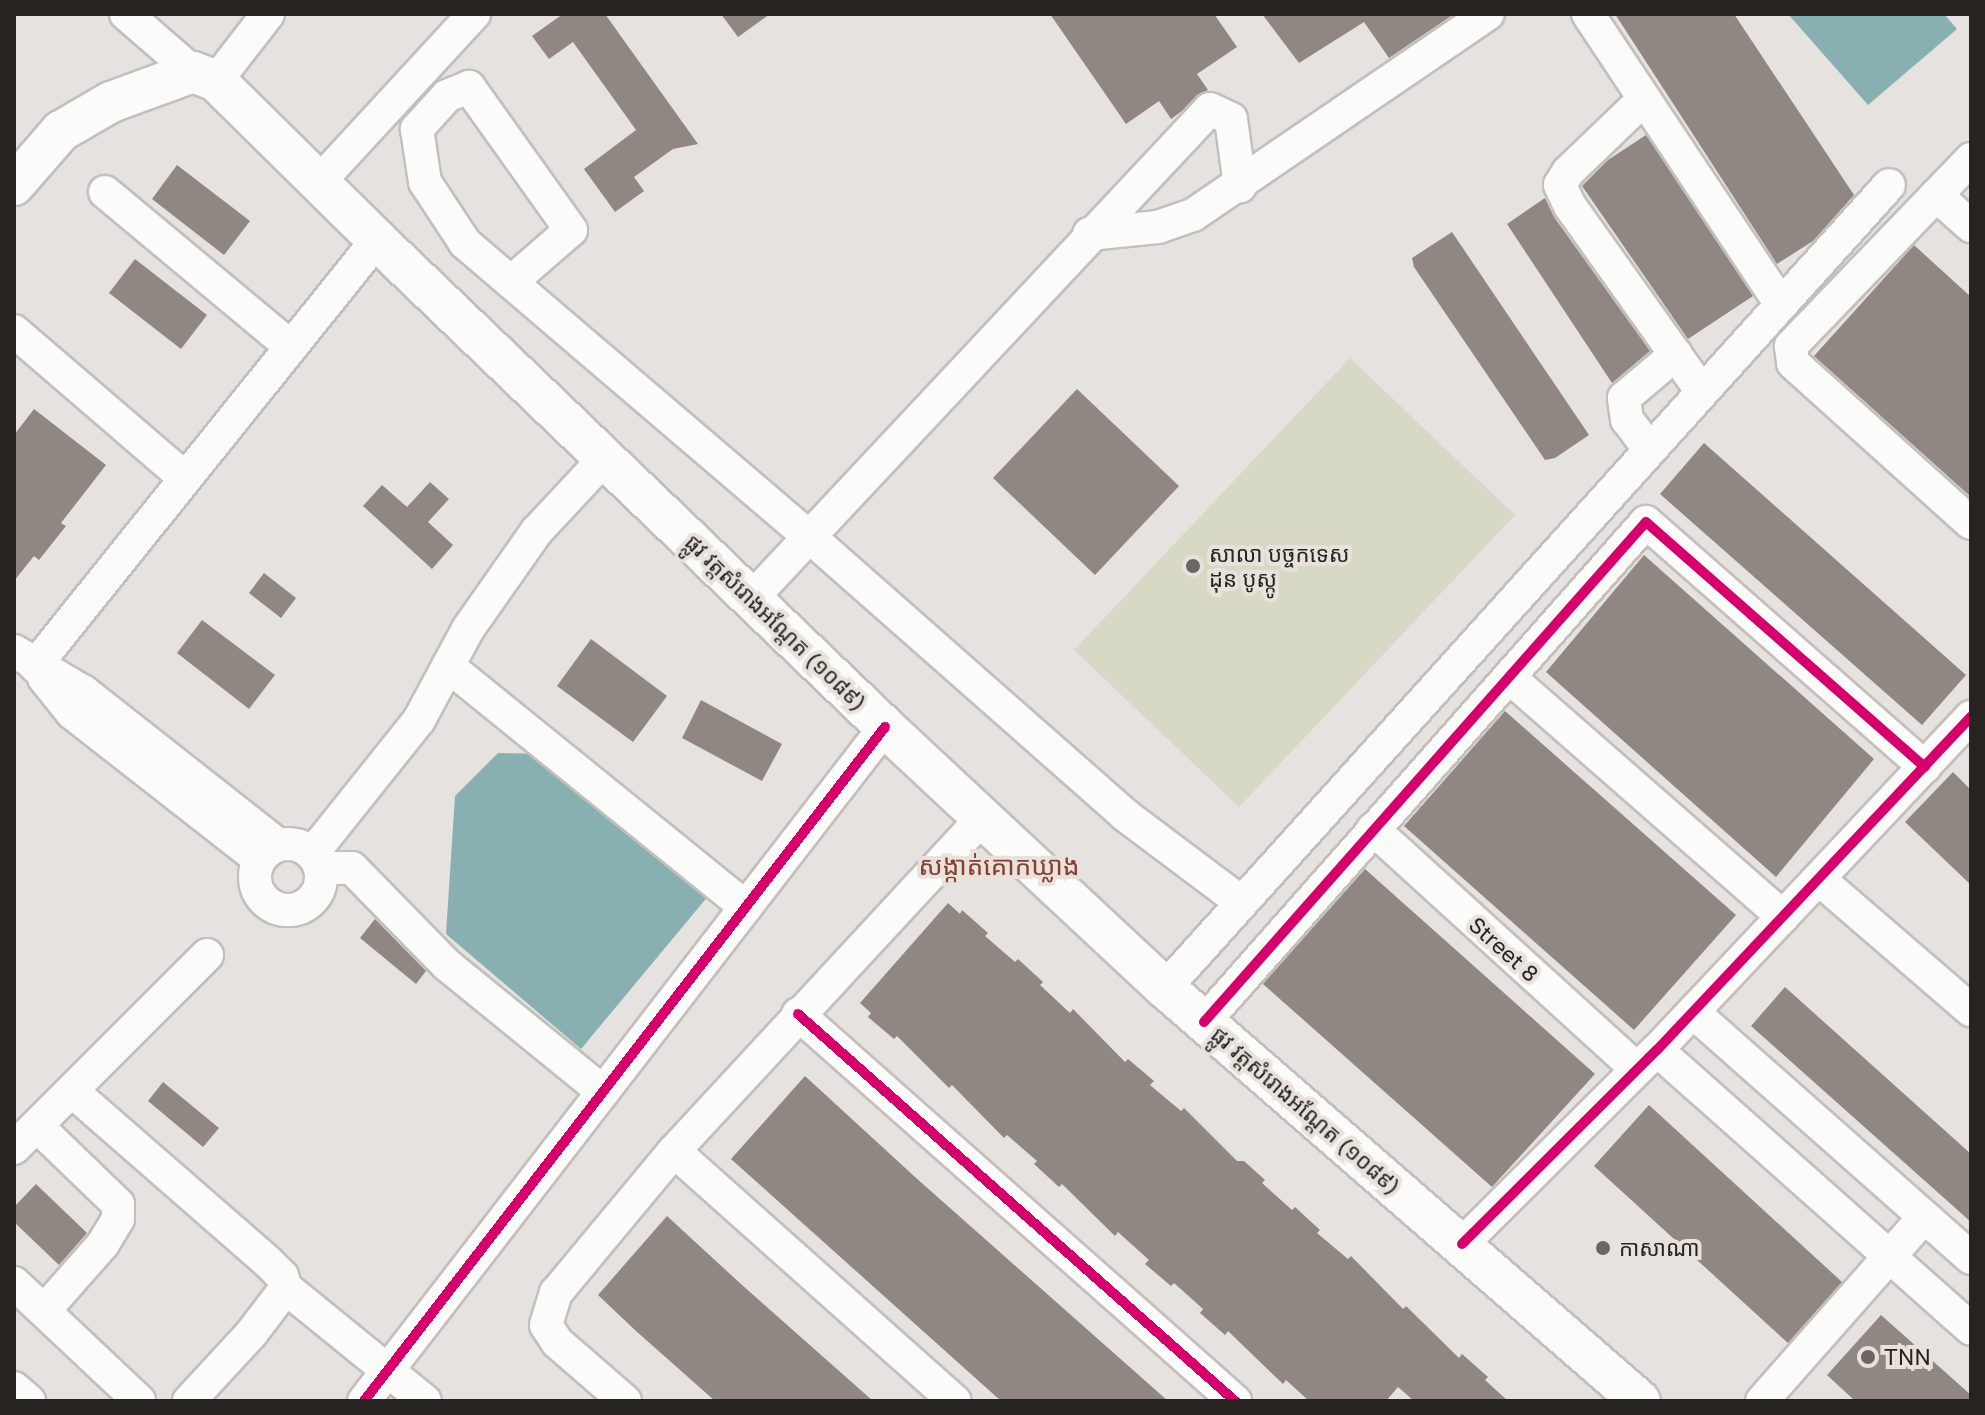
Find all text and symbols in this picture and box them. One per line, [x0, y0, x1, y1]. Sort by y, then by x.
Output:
street label: ផ្លូវ វត្តសំរោងអណ្ដែត (១០៨៩) [680, 529, 872, 715]
place label: សាលា បច្ចកទេស ដុន បូស្កូ [1209, 540, 1349, 592]
marker: សាលា បច្ចកទេស ដុន បូស្កូ [1184, 557, 1202, 575]
district label: សង្កាត់គោកឃ្លាង [919, 850, 1079, 882]
street label: Street 8 [1464, 911, 1544, 987]
street label: ផ្លូវ វត្តសំរោងអណ្ដែត (១០៨៩) [1206, 1021, 1406, 1199]
place label: កាសាណា [1619, 1235, 1700, 1261]
marker: កាសាណា [1594, 1239, 1612, 1257]
place label: TNN [1884, 1344, 1931, 1370]
marker: TNN [1859, 1348, 1877, 1366]

